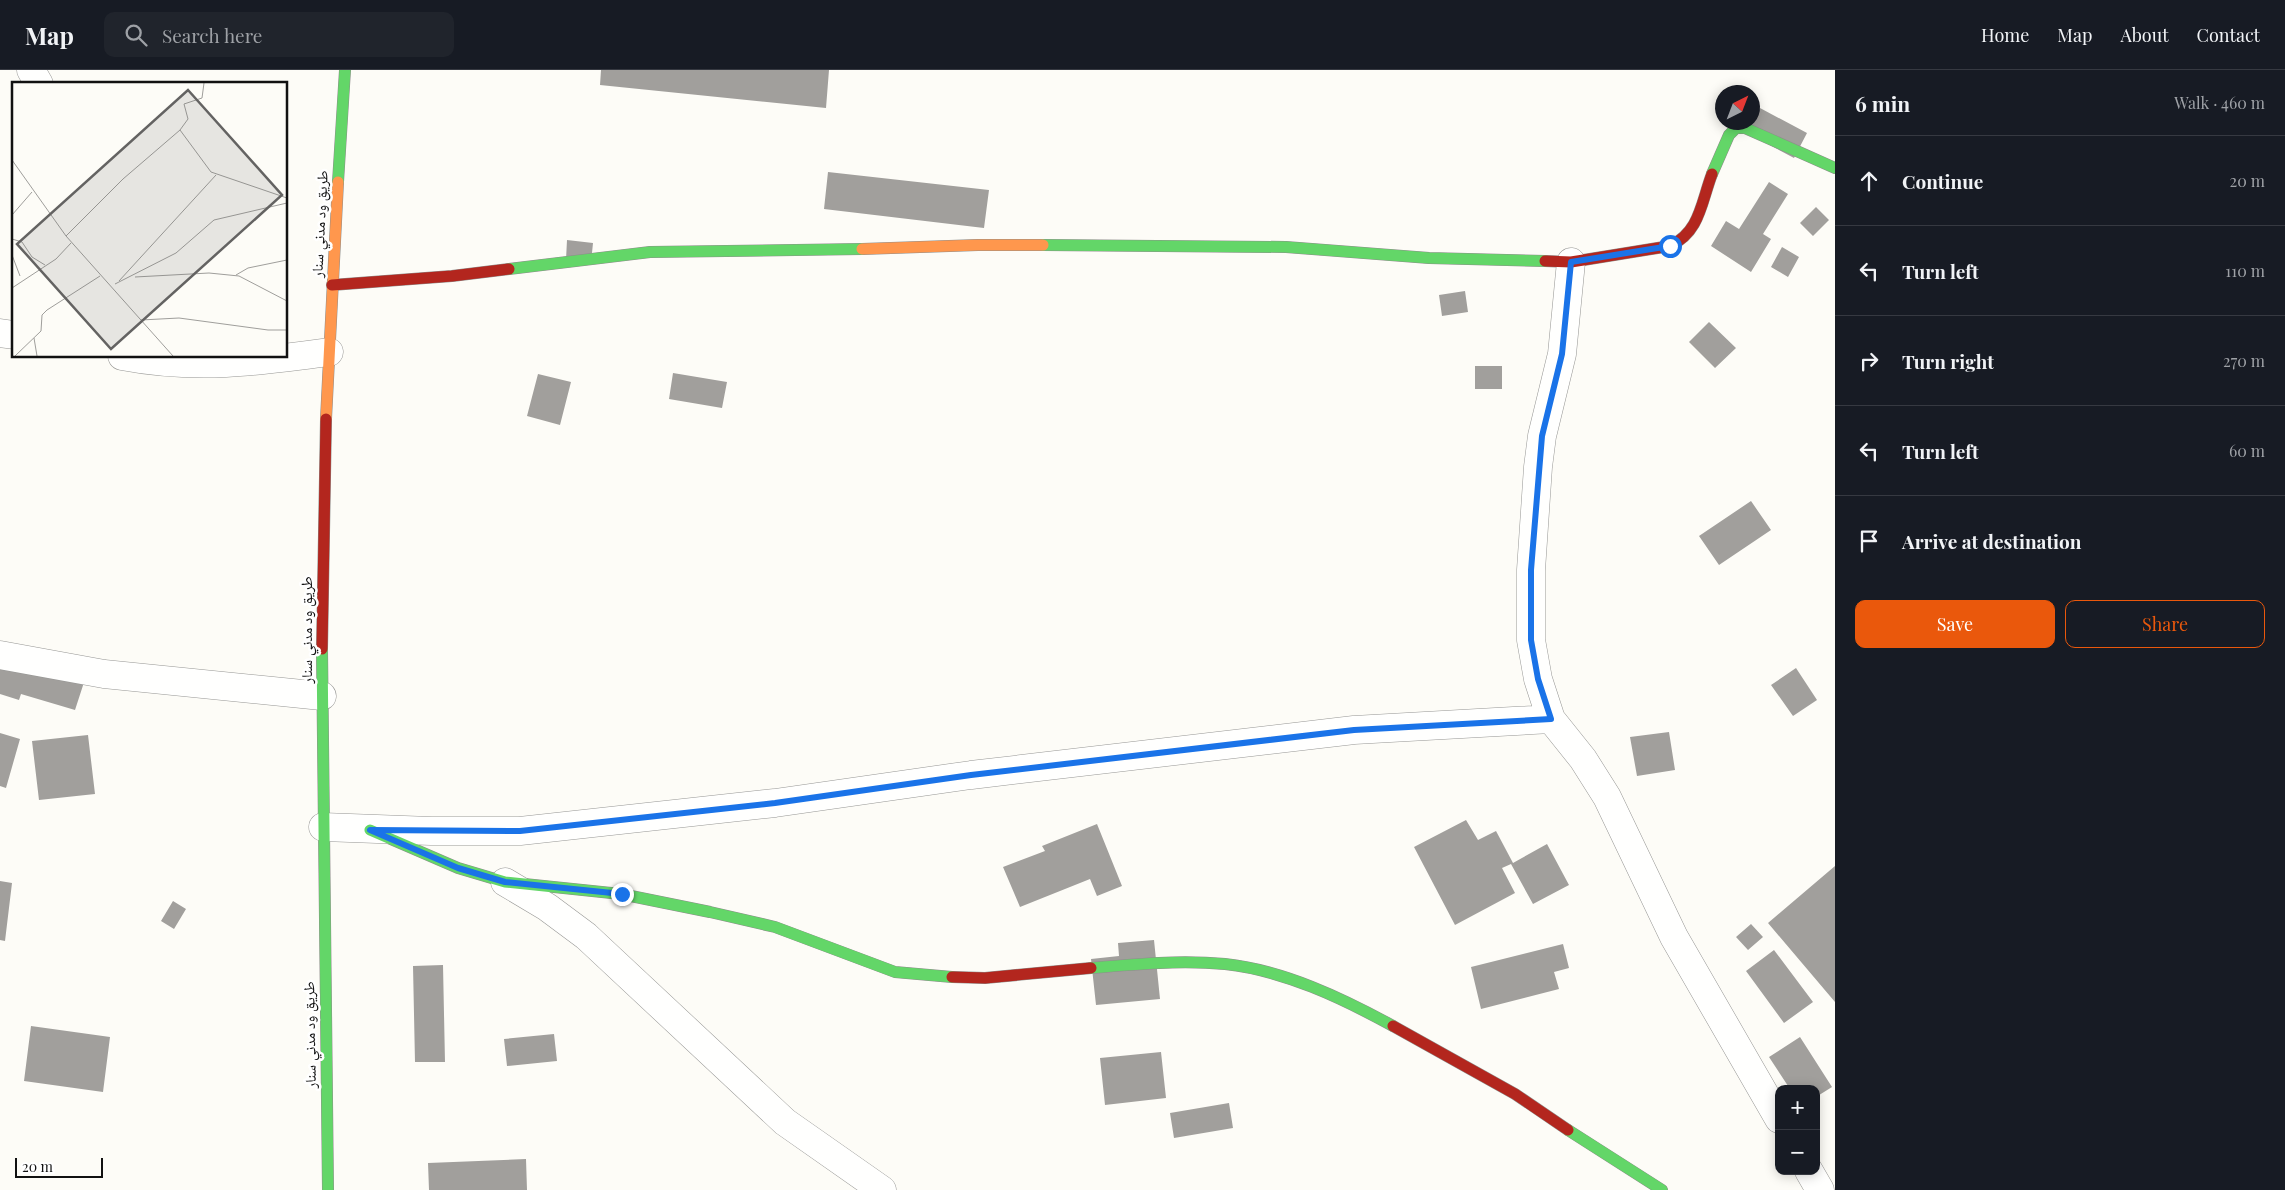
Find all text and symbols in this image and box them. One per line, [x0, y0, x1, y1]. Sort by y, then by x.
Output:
search box [104, 12, 454, 57]
text: Map [25, 19, 74, 51]
icon: search [122, 21, 150, 49]
text: Search here [162, 22, 262, 48]
text: Home [1981, 23, 2029, 47]
text: Map [2057, 23, 2092, 47]
text: About [2120, 23, 2169, 47]
text: Contact [2197, 23, 2260, 47]
inset map [12, 82, 288, 358]
north arrow [1715, 85, 1760, 130]
text: 6 min [1855, 89, 1910, 117]
text: Walk · 460 m [2174, 92, 2265, 113]
icon: ahead [1855, 167, 1883, 195]
text: Continue [1902, 168, 1983, 194]
street label: طريق ود مدني سنار [306, 170, 335, 279]
text: 20 m [2230, 170, 2265, 191]
route start [1659, 235, 1682, 258]
icon: left [1855, 257, 1883, 285]
text: Turn left [1902, 258, 1979, 284]
text: 110 m [2225, 260, 2265, 281]
icon: right [1855, 347, 1883, 375]
text: Turn right [1902, 348, 1994, 374]
text: 270 m [2223, 350, 2265, 371]
icon: left [1855, 437, 1883, 465]
text: Turn left [1902, 438, 1979, 464]
text: 60 m [2229, 440, 2265, 461]
icon: arrive [1855, 527, 1883, 555]
text: Arrive at destination [1902, 528, 2082, 554]
street label: طريق ود مدني سنار [296, 576, 319, 685]
button: Save [1855, 600, 2055, 648]
button: Share [2065, 600, 2265, 648]
route end [611, 883, 634, 906]
street label: طريق ود مدني سنار [298, 981, 323, 1090]
map controls [1775, 1085, 1820, 1175]
button: + [1775, 1085, 1820, 1130]
button: − [1775, 1130, 1820, 1175]
scale bar [15, 1155, 102, 1178]
text: 20 m [22, 1157, 53, 1176]

